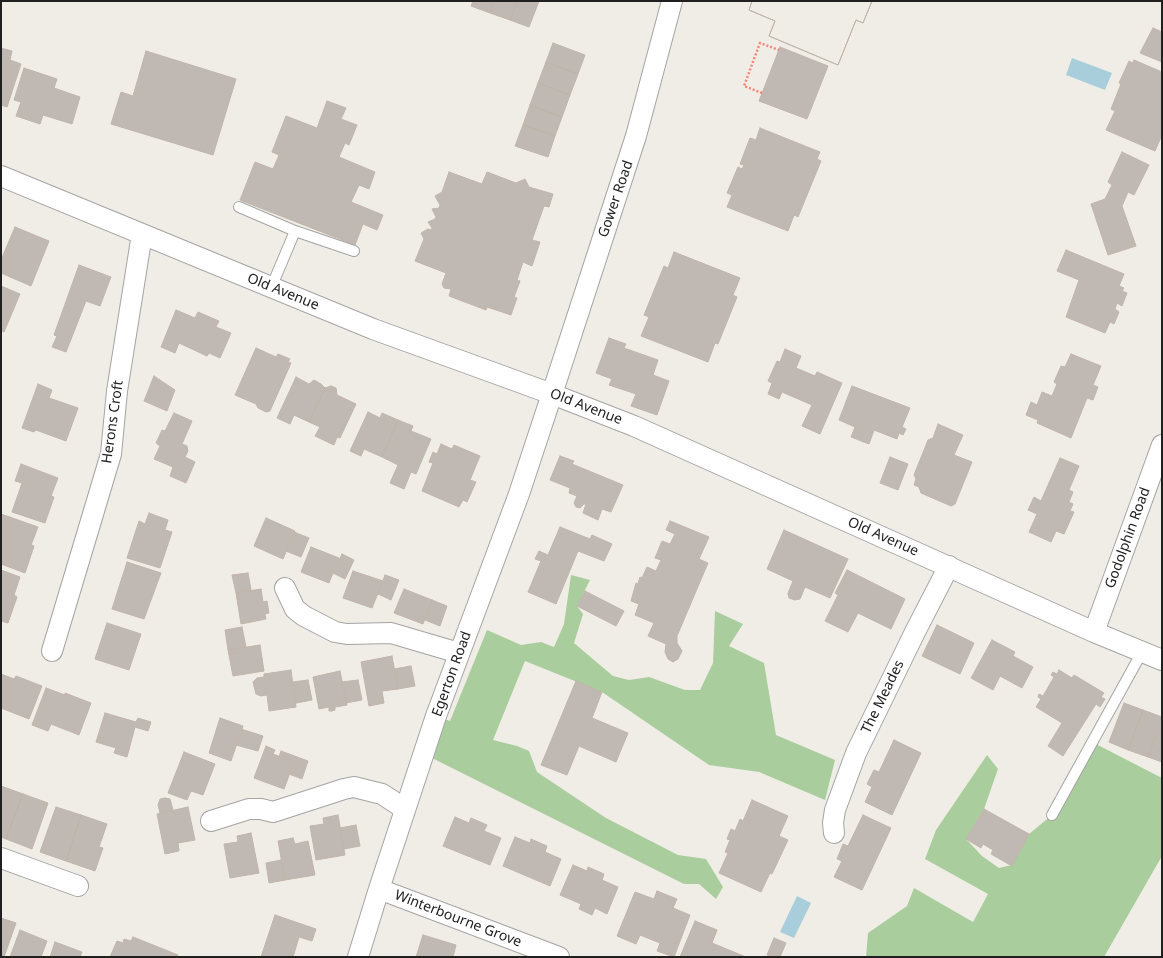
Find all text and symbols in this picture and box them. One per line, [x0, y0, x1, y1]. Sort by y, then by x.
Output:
street label: Gower Road [595, 158, 637, 240]
street label: Old Avenue [245, 270, 321, 314]
street label: Herons Croft [99, 379, 127, 465]
street label: Old Avenue [548, 386, 624, 428]
street label: Godolphin Road [1102, 485, 1154, 591]
street label: Old Avenue [845, 514, 921, 560]
street label: Egerton Road [429, 629, 475, 719]
street label: The Meades [858, 658, 908, 736]
street label: Winterbourne Grove [392, 887, 524, 951]

